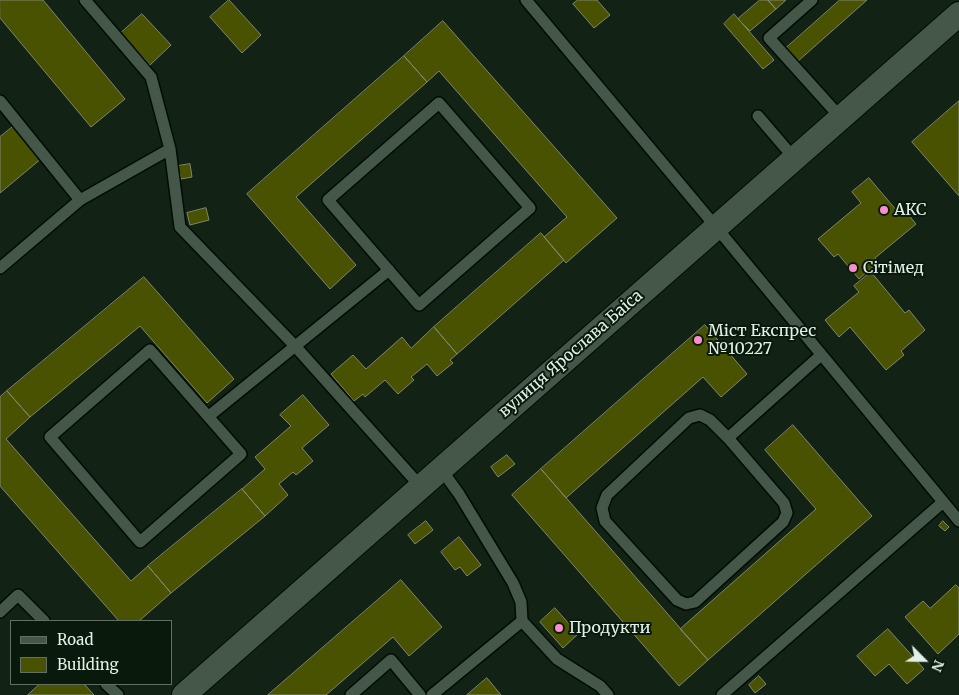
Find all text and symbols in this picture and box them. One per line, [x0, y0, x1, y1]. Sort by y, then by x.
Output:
place label: АКС [894, 200, 927, 220]
marker: АКС [878, 204, 890, 216]
place label: Сітімед [863, 258, 924, 278]
marker: Сітімед [847, 262, 859, 274]
street label: вулиця Ярослава Баіса [495, 286, 647, 422]
place label: Міст Експрес №10227 [708, 321, 816, 359]
marker: Міст Експрес №10227 [692, 334, 704, 346]
place label: Продукти [569, 618, 650, 638]
legend [10, 620, 172, 685]
marker: Продукти [553, 622, 565, 634]
text: Road [57, 630, 93, 649]
north arrow [899, 635, 949, 685]
text: Building [57, 655, 119, 674]
text: N [927, 657, 948, 674]

